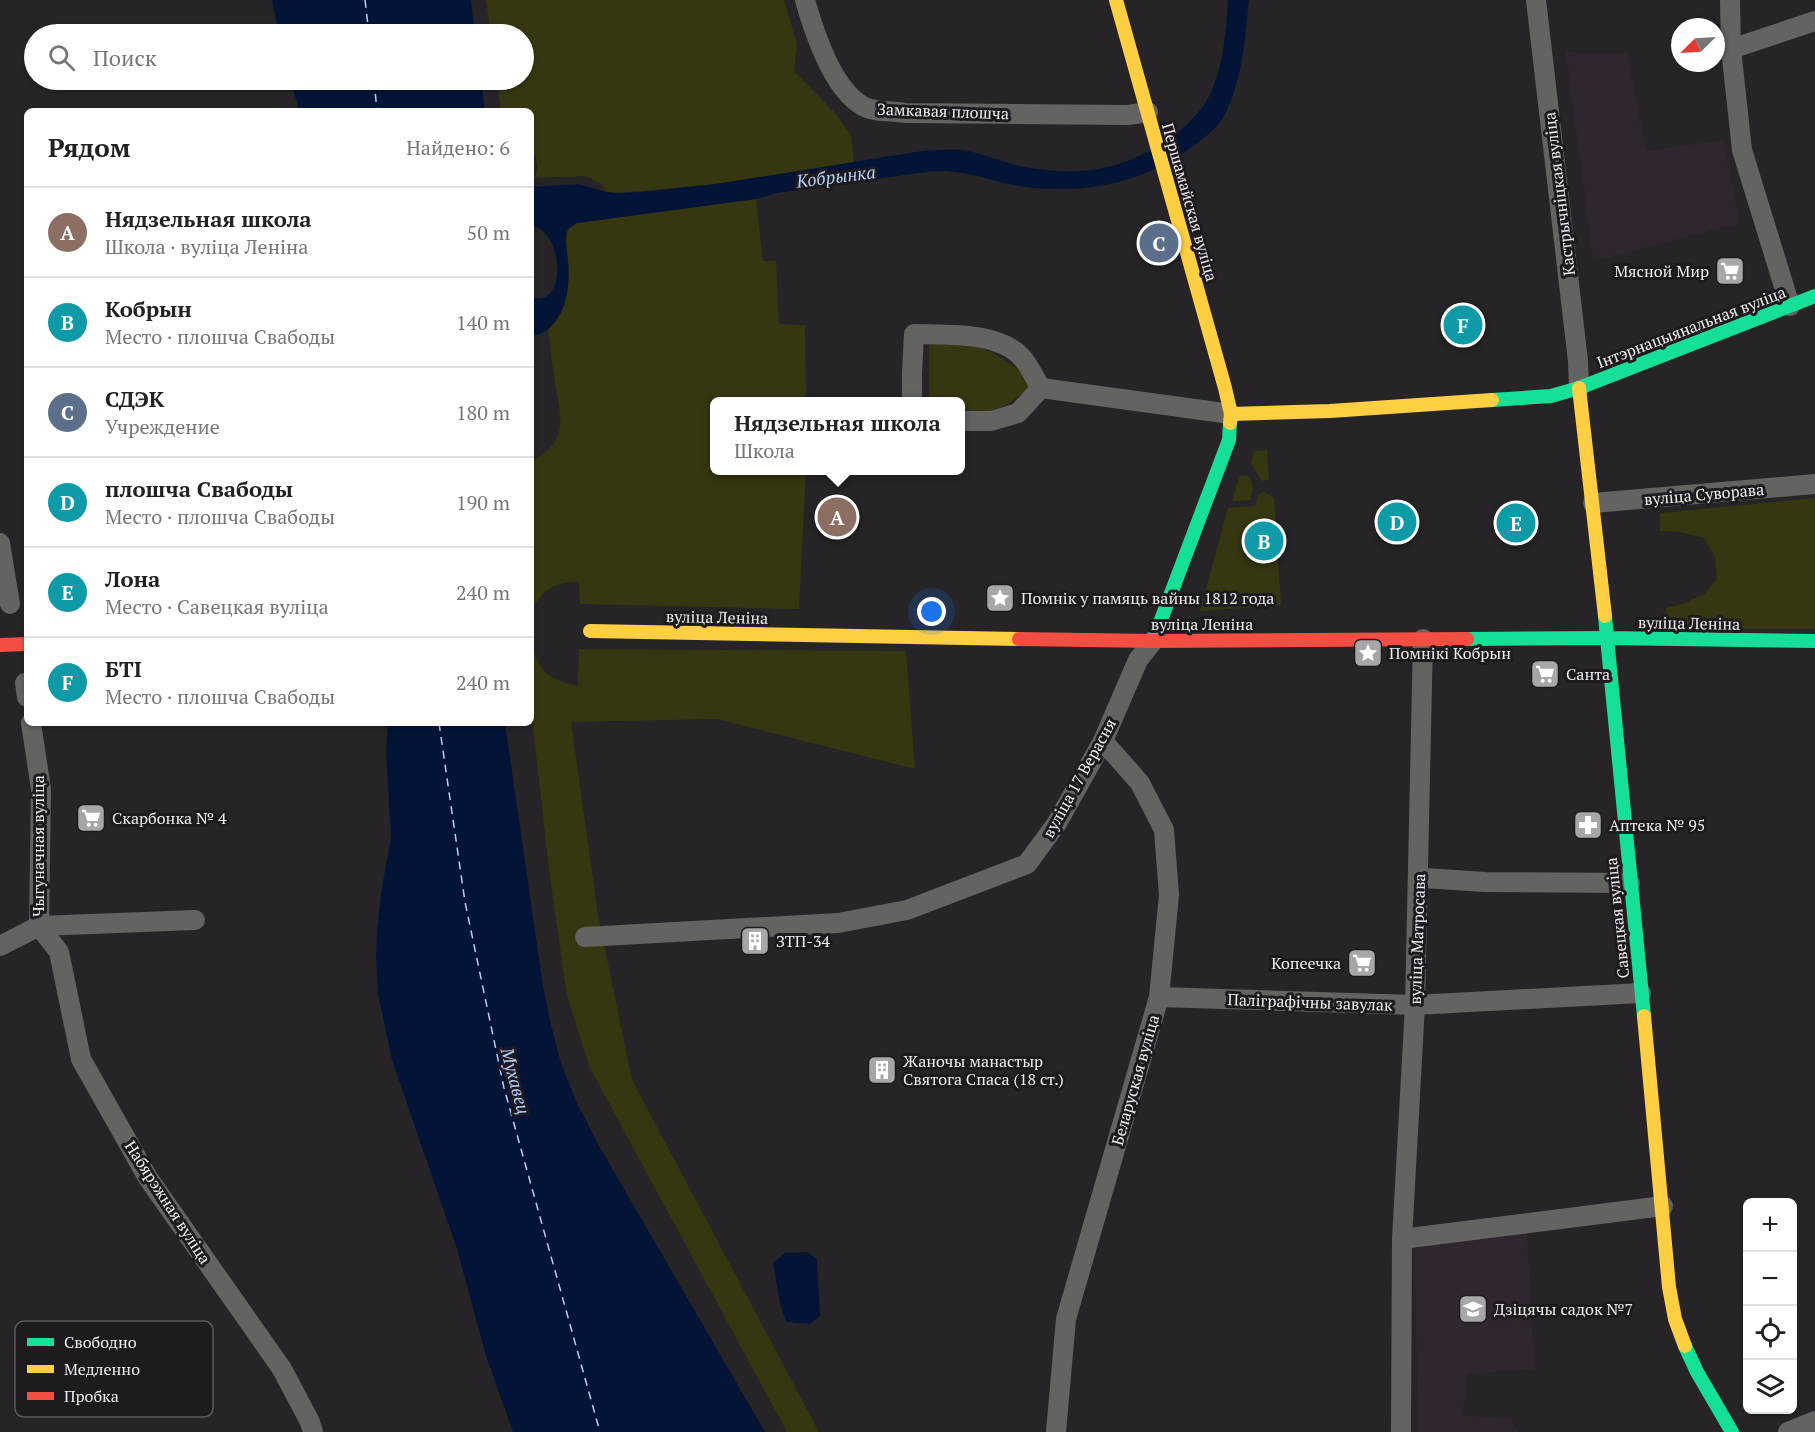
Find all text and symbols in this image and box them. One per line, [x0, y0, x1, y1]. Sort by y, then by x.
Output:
north arrow [1671, 18, 1725, 72]
search box [24, 24, 534, 90]
icon: search [45, 41, 78, 74]
text: Поиск [93, 43, 157, 72]
street label: Замкавая плошча [877, 98, 1009, 124]
street label: Кастрычніцкая вуліца [1538, 111, 1580, 277]
street label: Першамайская вуліца [1157, 120, 1223, 284]
text: Рядом [48, 130, 131, 164]
text: Найдено: 6 [406, 134, 510, 161]
water label: Кобрынка [794, 159, 877, 193]
text: Нядзельная школа [105, 204, 312, 233]
text: A [60, 219, 75, 246]
text: 50 m [467, 219, 510, 246]
pin: C [1140, 220, 1178, 266]
text: Школа · вуліца Леніна [105, 233, 308, 260]
supermarket icon: Мясной Мир [1714, 255, 1746, 287]
place label: Мясной Мир [1614, 260, 1709, 282]
street label: Інтэрнацыянальная вуліца [1593, 281, 1789, 373]
text: Кобрын [105, 294, 192, 323]
pin: F [1444, 302, 1482, 348]
text: B [61, 309, 74, 336]
text: 140 m [456, 309, 510, 336]
text: Место · плошча Свабоды [105, 323, 335, 350]
text: СДЭК [105, 384, 165, 413]
popup [710, 397, 965, 475]
text: C [61, 399, 74, 426]
text: 180 m [456, 399, 510, 426]
text: Нядзельная школа [734, 408, 941, 437]
text: Учреждение [105, 413, 220, 440]
text: Школа [734, 437, 795, 464]
text: плошча Свабоды [105, 474, 293, 503]
street label: вуліца Суворава [1643, 478, 1765, 510]
text: D [60, 489, 75, 516]
text: 190 m [456, 489, 510, 516]
pin: A [818, 494, 856, 540]
pin: D [1378, 500, 1416, 544]
pin: E [1496, 500, 1536, 546]
text: Место · плошча Свабоды [105, 503, 335, 530]
pin: B [1244, 518, 1284, 564]
text: Лона [105, 564, 160, 593]
text: E [61, 579, 74, 606]
text: 240 m [456, 579, 510, 606]
place icon: Помнік у памяць вайны 1812 года [984, 582, 1016, 614]
place label: Помнік у памяць вайны 1812 года [1021, 587, 1274, 609]
text: Место · Савецкая вуліца [105, 593, 329, 620]
your location [917, 597, 946, 626]
street label: вуліца Леніна [666, 605, 768, 629]
street label: вуліца Леніна [1638, 611, 1740, 635]
street label: вуліца Леніна [1151, 613, 1253, 635]
place icon: Помнікі Кобрын [1352, 637, 1384, 669]
place label: Помнікі Кобрын [1389, 642, 1511, 664]
text: БТІ [105, 654, 142, 683]
supermarket icon: Санта [1529, 658, 1561, 690]
place label: Санта [1566, 663, 1610, 685]
text: F [62, 669, 73, 696]
text: 240 m [456, 669, 510, 696]
text: Место · плошча Свабоды [105, 683, 335, 710]
street label: вуліца 17 Верасня [1037, 714, 1121, 842]
street label: Чыгуначная вуліца [27, 775, 49, 917]
supermarket icon: Скарбонка № 4 [75, 802, 107, 834]
place label: Скарбонка № 4 [112, 807, 227, 829]
pharmacy icon: Аптека № 95 [1572, 809, 1604, 841]
place label: Аптека № 95 [1609, 814, 1705, 836]
street label: Савецкая вуліца [1600, 856, 1634, 980]
street label: вуліца Матросава [1404, 873, 1430, 1005]
building icon: ЗТП-34 [739, 925, 771, 957]
place label: ЗТП-34 [776, 930, 831, 952]
supermarket icon: Копеечка [1346, 947, 1378, 979]
place label: Копеечка [1271, 952, 1341, 974]
street label: Паліграфічны завулак [1227, 988, 1393, 1016]
street label: Беларуская вуліца [1106, 1012, 1164, 1148]
water label: Мухавец [495, 1044, 536, 1117]
place label: Жаночы манастыр Святога Спаса (18 ст.) [903, 1050, 1064, 1090]
building icon: Жаночы манастыр Святога Спаса (18 ст.) [866, 1054, 898, 1086]
street label: Набярэжная вуліца [120, 1136, 216, 1268]
map controls [1743, 1198, 1797, 1414]
button: + [1743, 1198, 1797, 1252]
button: − [1743, 1252, 1797, 1306]
school or university icon: Дзіцячы садок №7 [1457, 1293, 1489, 1325]
place label: Дзіцячы садок №7 [1494, 1298, 1633, 1320]
button: locate [1743, 1306, 1797, 1360]
legend [15, 1321, 213, 1417]
text: Свободно [64, 1331, 137, 1353]
text: Медленно [64, 1358, 140, 1380]
button: layers [1743, 1360, 1797, 1414]
text: Пробка [64, 1385, 119, 1407]

